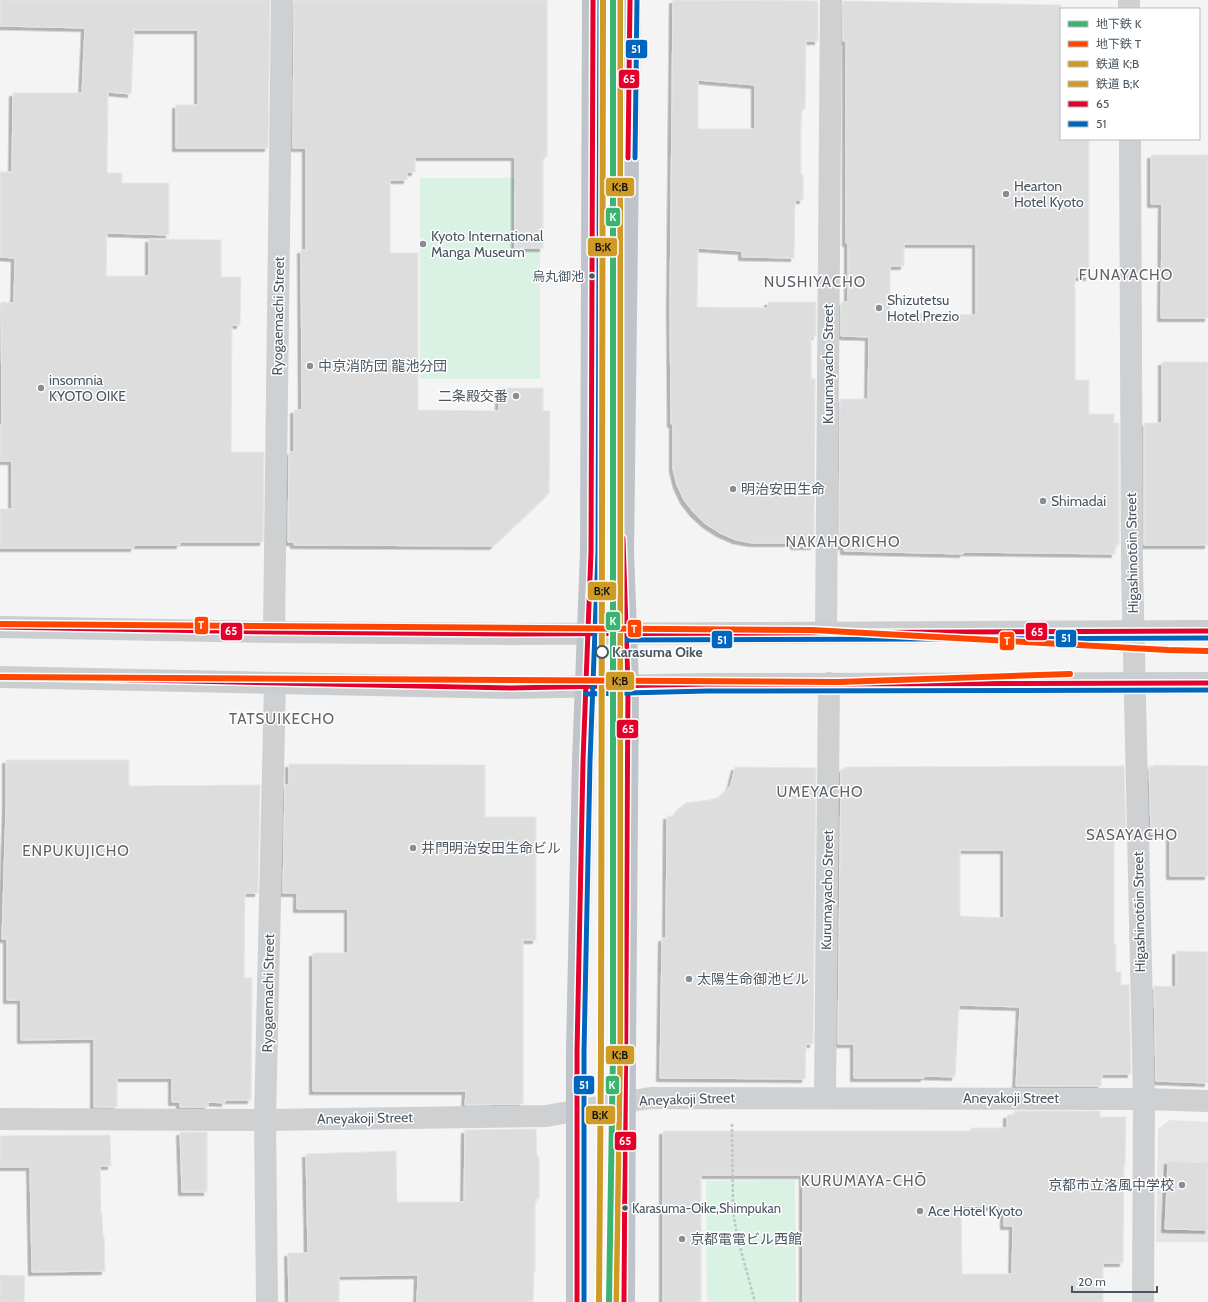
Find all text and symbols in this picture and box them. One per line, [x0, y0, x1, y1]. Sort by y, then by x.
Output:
legend [1060, 8, 1200, 140]
text: 地下鉄 K [1096, 16, 1142, 31]
text: 地下鉄 T [1096, 36, 1142, 51]
line badge: 51 [625, 39, 648, 59]
text: 51 [631, 42, 641, 56]
text: 鉄道 K;B [1096, 56, 1139, 71]
line badge: 65 [618, 69, 640, 89]
text: 65 [623, 72, 635, 86]
text: 鉄道 B;K [1096, 76, 1139, 91]
text: 65 [1096, 96, 1109, 111]
text: 51 [1096, 116, 1106, 131]
line badge: K;B [605, 177, 635, 197]
place label: Hearton Hotel Kyoto [1014, 177, 1084, 211]
text: K;B [612, 180, 628, 194]
marker: Hearton Hotel Kyoto [1001, 189, 1011, 199]
line badge: K [605, 207, 621, 227]
text: K [610, 210, 617, 224]
place label: Kyoto International Manga Museum [431, 227, 544, 261]
line badge: B;K [587, 237, 618, 257]
marker: Kyoto International Manga Museum [418, 239, 428, 249]
text: B;K [595, 240, 611, 254]
street label: Ryogaemachi Street [268, 256, 288, 376]
district label: FUNAYACHO [1079, 266, 1173, 284]
place label: 烏丸御池 [532, 268, 584, 284]
marker: 烏丸御池 [587, 271, 597, 281]
district label: NUSHIYACHO [764, 273, 866, 291]
place label: Shizutetsu Hotel Prezio [887, 291, 959, 325]
marker: Shizutetsu Hotel Prezio [874, 303, 884, 313]
street label: Kurumayacho Street [819, 304, 837, 424]
place label: 中京消防団 龍池分団 [318, 357, 447, 375]
marker: 中京消防団 龍池分団 [305, 361, 315, 371]
place label: insomnia KYOTO OIKE [49, 371, 126, 405]
marker: insomnia KYOTO OIKE [36, 383, 46, 393]
place label: 二条殿交番 [438, 387, 508, 405]
marker: 二条殿交番 [511, 391, 521, 401]
place label: 明治安田生命 [741, 480, 825, 498]
marker: 明治安田生命 [728, 484, 738, 494]
place label: Shimadai [1051, 492, 1106, 510]
street label: Higashinotōin Street [1122, 492, 1142, 613]
marker: Shimadai [1038, 496, 1048, 506]
district label: NAKAHORICHO [786, 533, 900, 551]
line badge: B;K [587, 581, 617, 601]
text: B;K [594, 584, 610, 598]
line badge: K [605, 611, 621, 631]
text: K [610, 614, 617, 628]
line badge: T [194, 616, 209, 635]
text: T [198, 618, 204, 632]
line badge: T [627, 619, 642, 638]
line badge: 65 [220, 622, 243, 641]
text: T [631, 622, 637, 636]
line badge: 65 [1025, 622, 1048, 641]
text: 65 [225, 624, 237, 638]
text: 65 [1031, 625, 1043, 639]
line badge: 51 [1055, 629, 1077, 648]
line badge: 51 [711, 630, 733, 649]
line badge: T [999, 631, 1015, 651]
text: 51 [1061, 631, 1071, 645]
text: 51 [717, 633, 727, 647]
text: T [1004, 634, 1010, 648]
place label: Karasuma Oike [612, 643, 703, 661]
marker: Karasuma Oike [595, 645, 609, 659]
line badge: K;B [605, 671, 635, 691]
text: K;B [612, 674, 628, 688]
district label: TATSUIKECHO [229, 710, 335, 728]
line badge: 65 [616, 719, 639, 739]
text: 65 [622, 722, 634, 736]
district label: UMEYACHO [776, 783, 864, 801]
district label: SASAYACHO [1086, 826, 1178, 844]
street label: Kurumayacho Street [817, 830, 837, 950]
place label: 井門明治安田生命ビル [421, 839, 561, 857]
district label: ENPUKUJICHO [22, 842, 130, 860]
marker: 井門明治安田生命ビル [408, 843, 418, 853]
street label: Higashinotōin Street [1129, 851, 1149, 972]
street label: Ryogaemachi Street [258, 933, 278, 1053]
place label: 太陽生命御池ビル [697, 970, 809, 988]
marker: 太陽生命御池ビル [684, 974, 694, 984]
line badge: K;B [605, 1045, 635, 1065]
text: K;B [612, 1048, 628, 1062]
line badge: 51 [573, 1075, 595, 1095]
line badge: K [605, 1075, 620, 1095]
text: 51 [579, 1078, 589, 1092]
text: K [609, 1078, 616, 1092]
street label: Aneyakoji Street [639, 1088, 736, 1110]
street label: Aneyakoji Street [963, 1089, 1059, 1107]
line badge: B;K [585, 1105, 616, 1125]
street label: Aneyakoji Street [317, 1108, 413, 1128]
text: B;K [592, 1108, 608, 1122]
line badge: 65 [614, 1131, 637, 1151]
text: 65 [619, 1134, 631, 1148]
district label: KURUMAYA-CHŌ [801, 1172, 927, 1190]
place label: 京都市立洛風中学校 [1048, 1176, 1174, 1194]
marker: 京都市立洛風中学校 [1177, 1180, 1187, 1190]
place label: Karasuma-Oike,Shimpukan [632, 1200, 781, 1216]
place label: Ace Hotel Kyoto [928, 1202, 1023, 1220]
marker: Karasuma-Oike,Shimpukan [620, 1203, 630, 1213]
marker: Ace Hotel Kyoto [915, 1206, 925, 1216]
place label: 京都電電ビル西館 [690, 1230, 802, 1248]
marker: 京都電電ビル西館 [677, 1234, 687, 1244]
scale bar [1072, 1268, 1157, 1294]
text: 20 m [1078, 1274, 1106, 1289]

